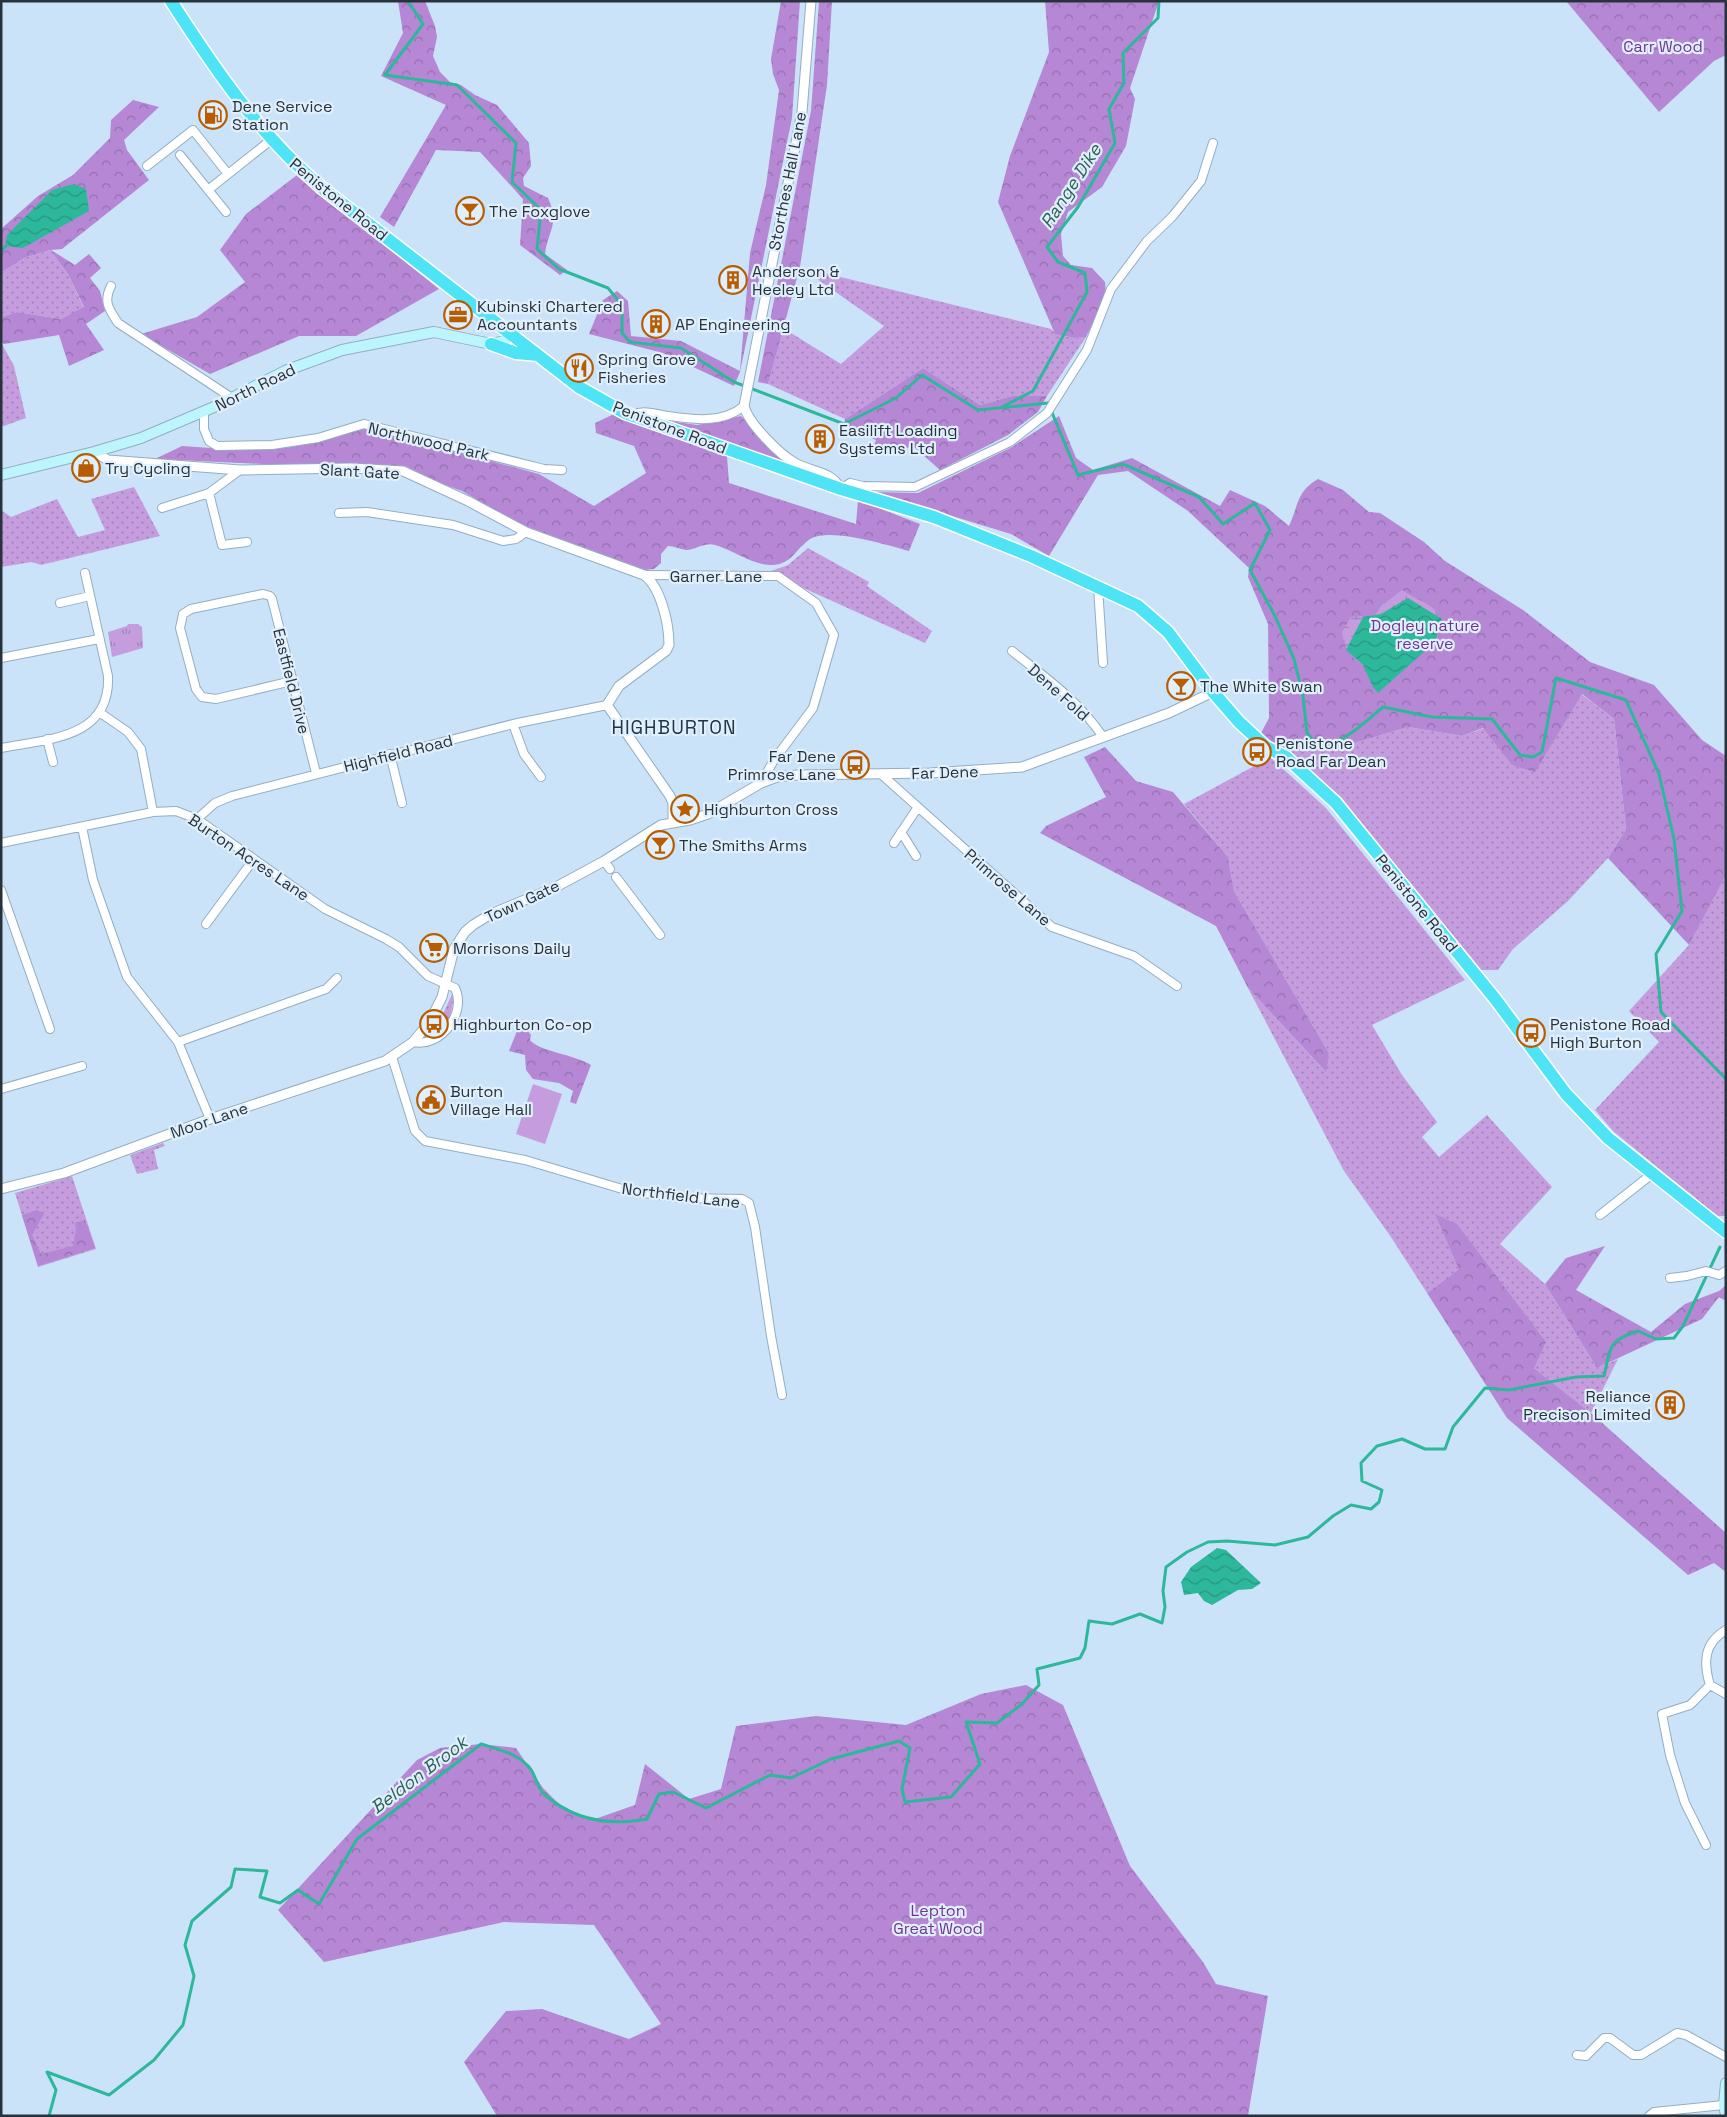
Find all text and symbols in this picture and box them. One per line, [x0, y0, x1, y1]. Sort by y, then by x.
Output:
park label: Carr Wood [1623, 36, 1703, 57]
place label: Dene Service Station [232, 96, 332, 135]
fuel station icon: Dene Service Station [198, 100, 228, 130]
street label: Storthes Hall Lane [764, 110, 811, 252]
water label: Range Dike [1035, 138, 1107, 232]
street label: Penistone Road [285, 153, 392, 245]
bar icon: The Foxglove [455, 196, 485, 226]
place label: The Foxglove [489, 201, 590, 222]
place label: Anderson & Heeley Ltd [752, 261, 840, 300]
building icon: Anderson & Heeley Ltd [718, 265, 748, 295]
place label: Kubinski Chartered Accountants [477, 296, 623, 335]
office icon: Kubinski Chartered Accountants [443, 300, 473, 330]
building icon: AP Engineering [641, 309, 671, 339]
place label: AP Engineering [675, 314, 791, 335]
place label: Spring Grove Fisheries [598, 349, 696, 388]
restaurant icon: Spring Grove Fisheries [564, 353, 594, 383]
street label: North Road [211, 359, 299, 416]
street label: Penistone Road [610, 396, 730, 459]
street label: Northwood Park [366, 417, 492, 466]
place label: Easilift Loading Systems Ltd [839, 420, 957, 459]
building icon: Easilift Loading Systems Ltd [805, 424, 835, 454]
shop icon: Try Cycling [71, 453, 101, 483]
place label: Try Cycling [105, 458, 191, 479]
street label: Slant Gate [320, 459, 400, 484]
street label: Garner Lane [670, 566, 762, 587]
park label: Dogley nature reserve [1371, 615, 1479, 654]
street label: Eastfield Drive [268, 626, 315, 736]
street label: Dene Fold [1023, 659, 1094, 726]
bar icon: The White Swan [1166, 671, 1196, 701]
place label: The White Swan [1200, 676, 1323, 697]
district label: HIGHBURTON [611, 715, 737, 740]
street label: Highfield Road [341, 730, 455, 777]
place label: Penistone Road Far Dean [1276, 733, 1386, 772]
bus stop icon: Penistone Road Far Dean [1242, 737, 1272, 767]
place label: Far Dene Primrose Lane [728, 746, 836, 785]
bus stop icon: Far Dene Primrose Lane [840, 750, 870, 780]
street label: Far Dene [911, 761, 979, 784]
place icon: Highburton Cross [670, 794, 700, 824]
place label: Highburton Cross [704, 799, 838, 820]
street label: Burton Acres Lane [184, 809, 313, 906]
bar icon: The Smiths Arms [645, 830, 675, 860]
place label: The Smiths Arms [679, 835, 807, 856]
street label: Primrose Lane [960, 844, 1055, 931]
street label: Penistone Road [1371, 850, 1463, 957]
street label: Town Gate [481, 875, 563, 928]
supermarket icon: Morrisons Daily [419, 933, 449, 963]
place label: Morrisons Daily [453, 938, 571, 959]
bus stop icon: Highburton Co-op [419, 1009, 449, 1039]
place label: Highburton Co-op [453, 1014, 592, 1035]
place label: Penistone Road High Burton [1550, 1014, 1670, 1053]
bus stop icon: Penistone Road High Burton [1516, 1018, 1546, 1048]
place label: Burton Village Hall [450, 1081, 532, 1120]
public building icon: Burton Village Hall [416, 1085, 446, 1115]
street label: Moor Lane [167, 1097, 251, 1144]
street label: Northfield Lane [621, 1178, 741, 1213]
place label: Reliance Precison Limited [1523, 1386, 1651, 1425]
building icon: Reliance Precison Limited [1655, 1390, 1685, 1420]
water label: Beldon Brook [366, 1729, 474, 1819]
park label: Lepton Great Wood [893, 1900, 983, 1939]

